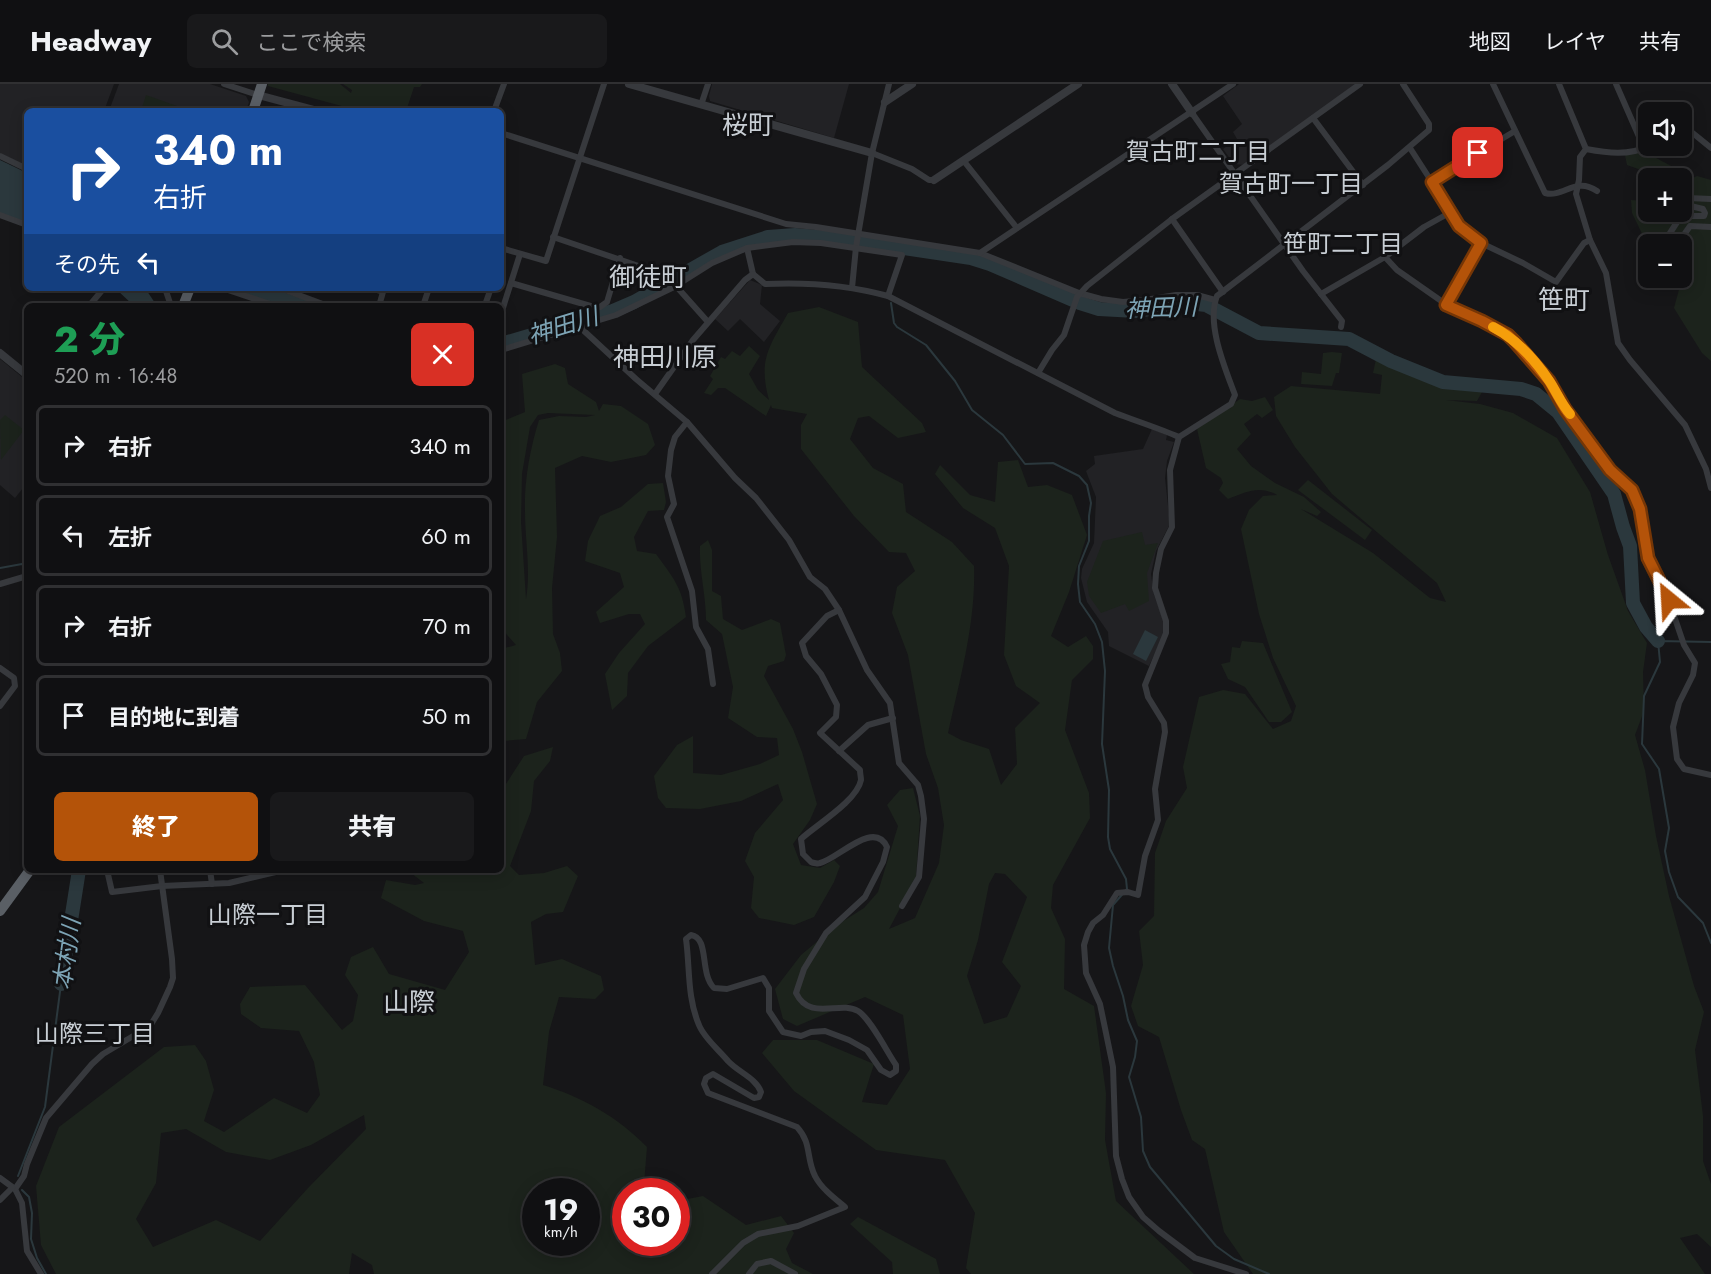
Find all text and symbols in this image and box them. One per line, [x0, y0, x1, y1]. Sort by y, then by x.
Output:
search box [187, 14, 607, 68]
text: Headway [30, 21, 151, 62]
icon: search [208, 25, 241, 58]
text: ここで検索 [256, 26, 366, 58]
text: 地図 [1469, 27, 1511, 57]
text: レイヤ [1544, 27, 1606, 57]
text: 共有 [1639, 27, 1681, 57]
map controls [1638, 102, 1692, 288]
button: sound [1638, 102, 1692, 156]
district label: 桜町 [722, 106, 774, 144]
text: 340 m [153, 120, 283, 181]
pin [1452, 127, 1503, 178]
icon: right [54, 132, 132, 210]
district label: 賀古町二丁目 [1126, 134, 1270, 169]
icon: arrive [1461, 136, 1494, 169]
district label: 賀古町一丁目 [1219, 166, 1363, 201]
button: + [1638, 168, 1692, 222]
text: 右折 [153, 178, 207, 217]
district label: 笹町二丁目 [1283, 226, 1403, 261]
button: − [1638, 234, 1692, 288]
icon: left [132, 246, 165, 279]
text: その先 [54, 248, 120, 280]
district label: 御徒町 [609, 258, 687, 296]
district label: 笹町 [1538, 281, 1590, 319]
water label: 神田川 [1124, 289, 1201, 326]
water label: 神田川 [523, 297, 605, 353]
text: 2 分 [54, 313, 125, 365]
button: close [411, 323, 474, 386]
district label: 神田川原 [613, 338, 717, 376]
text: 520 m · 16:48 [54, 362, 177, 391]
icon: right [57, 429, 90, 462]
text: 340 m [409, 430, 471, 462]
text: 右折 [108, 431, 152, 463]
icon: left [57, 519, 90, 552]
text: 60 m [421, 520, 471, 552]
text: 左折 [108, 521, 152, 553]
position arrow [1637, 568, 1701, 632]
icon: right [57, 609, 90, 642]
text: 70 m [422, 610, 471, 642]
text: 右折 [108, 611, 152, 643]
icon: arrive [57, 699, 90, 732]
text: 50 m [422, 700, 471, 732]
text: 目的地に到着 [108, 701, 240, 733]
button: 終了 [54, 792, 258, 861]
button: 共有 [270, 792, 474, 861]
district label: 山際一丁目 [208, 897, 328, 932]
water label: 本村川 [44, 913, 89, 992]
district label: 山際 [383, 983, 435, 1021]
district label: 山際三丁目 [35, 1016, 155, 1051]
speed limit sign: 30 [612, 1178, 690, 1256]
text: 19 [543, 1188, 579, 1231]
text: km/h [544, 1221, 578, 1243]

